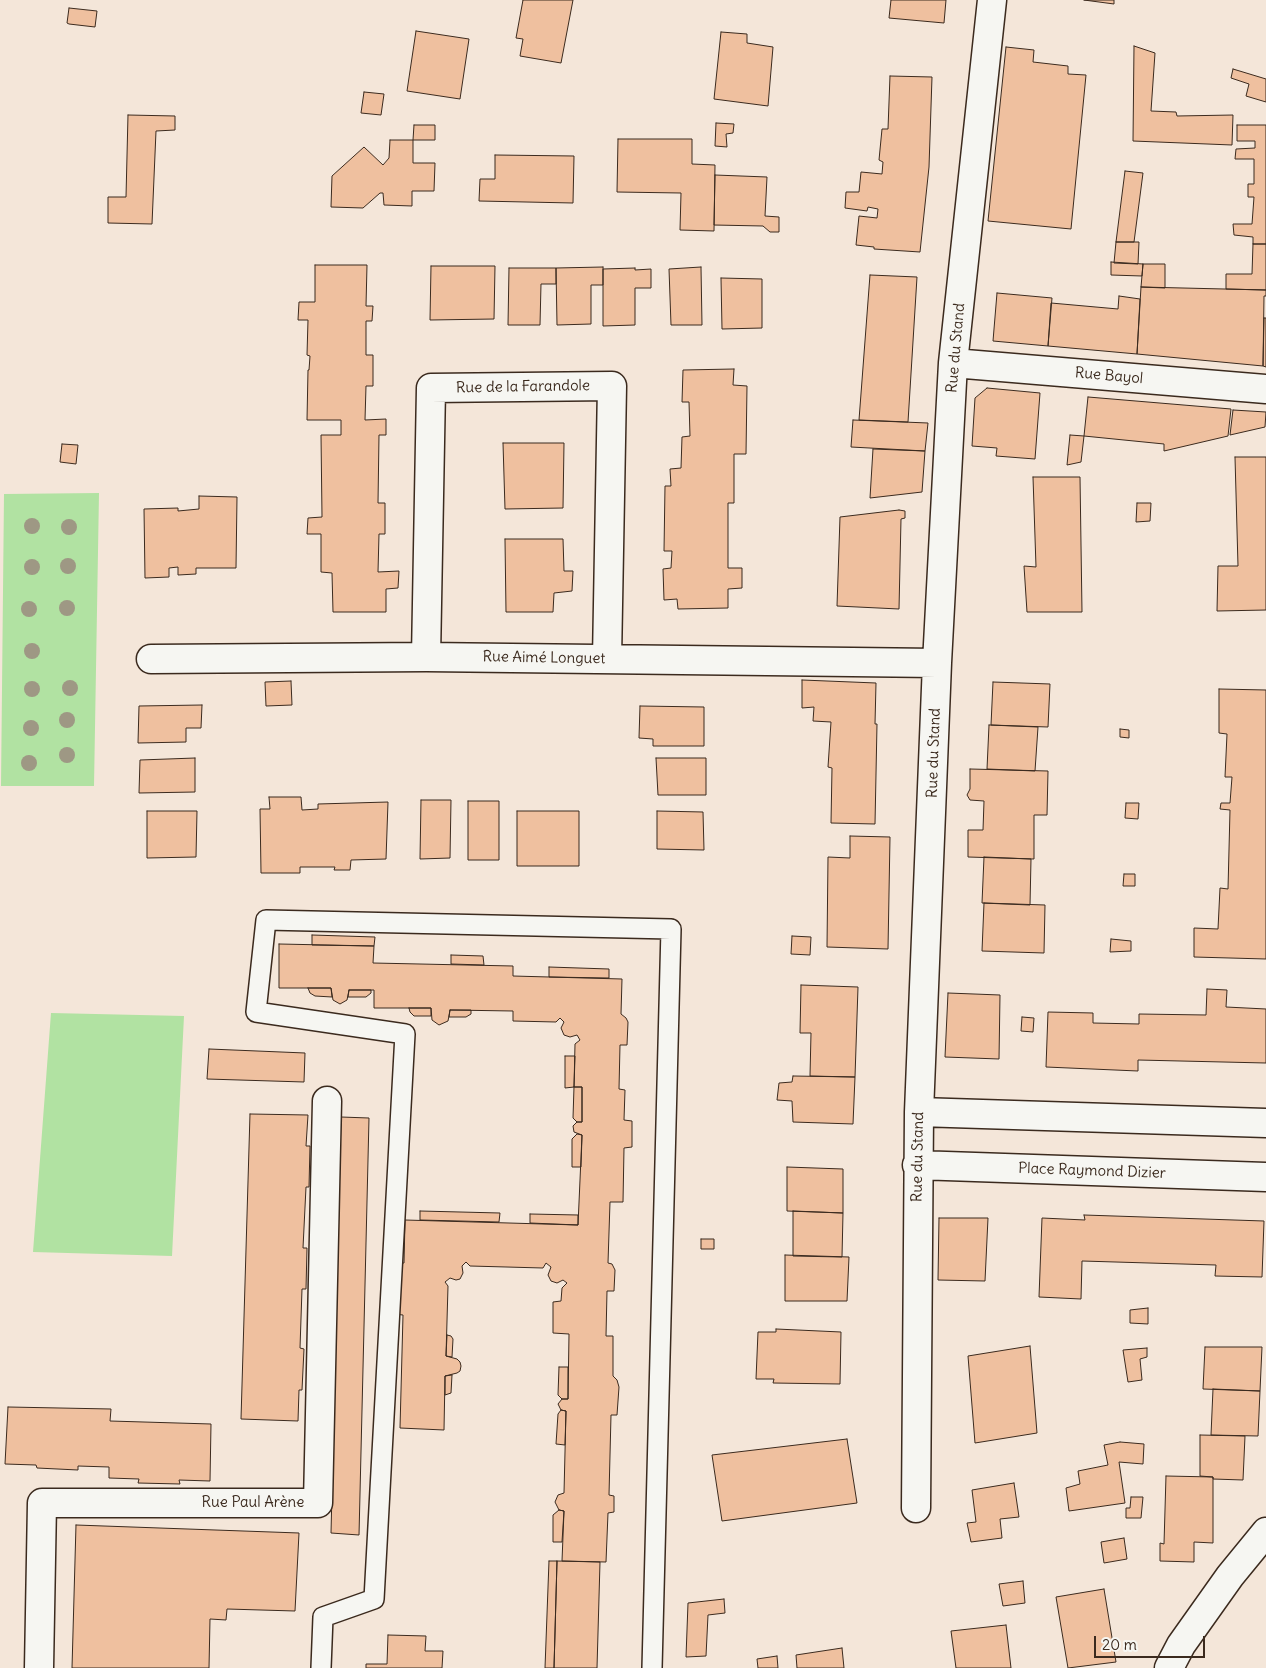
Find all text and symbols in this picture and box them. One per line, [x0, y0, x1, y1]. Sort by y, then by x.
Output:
street label: Rue du Stand [943, 302, 969, 394]
street label: Rue Bayol [1074, 364, 1144, 388]
street label: Rue de la Farandole [456, 377, 590, 397]
street label: Rue Aimé Longuet [482, 648, 606, 668]
street label: Rue du Stand [923, 708, 945, 798]
street label: Rue du Stand [908, 1112, 928, 1202]
street label: Place Raymond Dizier [1018, 1159, 1166, 1183]
street label: Rue Paul Arène [202, 1494, 304, 1512]
scale bar [1096, 1626, 1207, 1658]
text: 20 m [1102, 1635, 1137, 1654]

